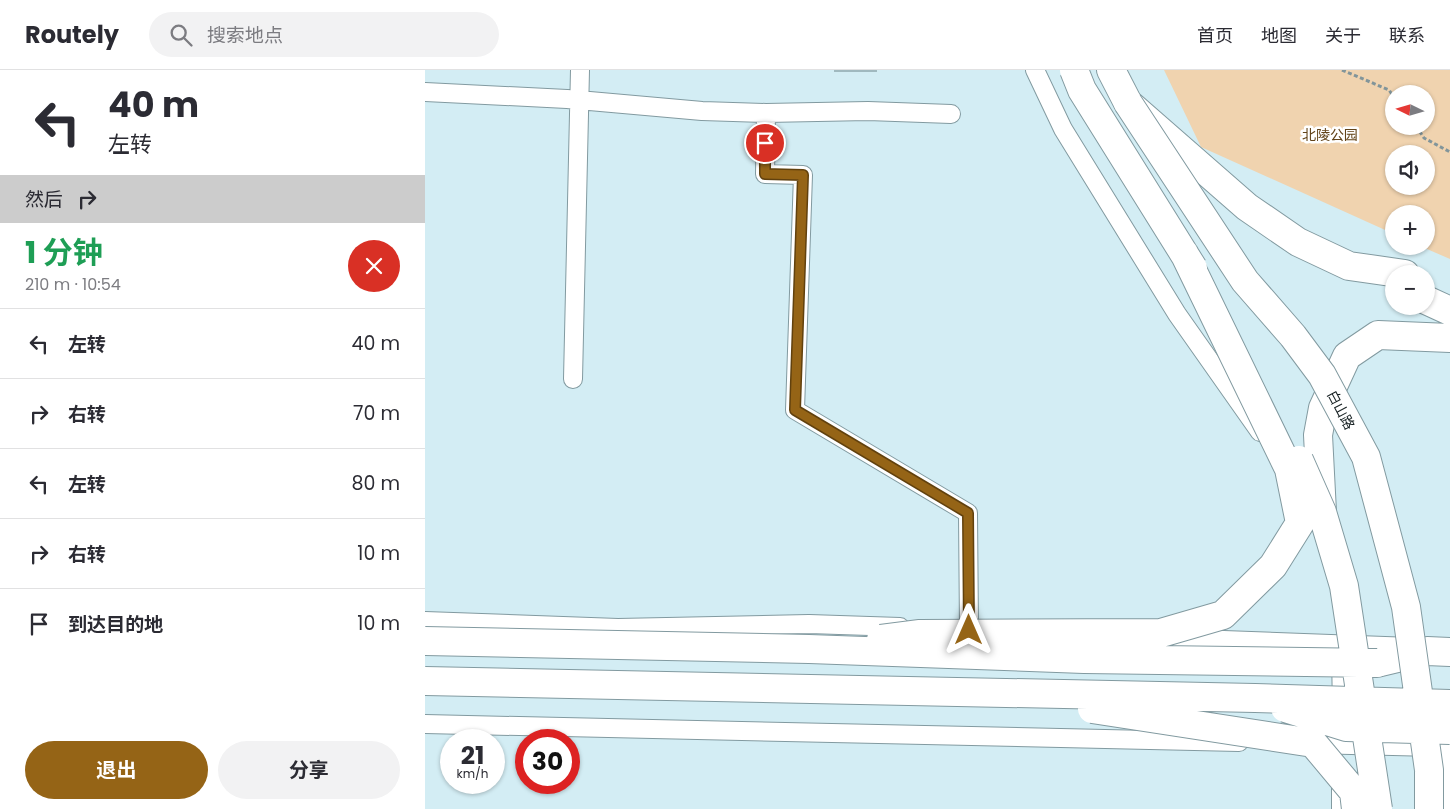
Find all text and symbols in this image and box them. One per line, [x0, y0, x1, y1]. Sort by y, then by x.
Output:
search box [149, 12, 499, 57]
text: Routely [25, 18, 119, 51]
icon: search [167, 21, 195, 49]
text: 搜索地点 [207, 22, 283, 49]
text: 首页 [1197, 23, 1233, 48]
text: 地图 [1261, 23, 1297, 48]
text: 关于 [1325, 23, 1361, 48]
text: 联系 [1389, 23, 1425, 48]
text: 40 m [108, 80, 199, 129]
north arrow [1385, 85, 1435, 135]
map controls [1385, 85, 1435, 315]
icon: left [25, 90, 90, 155]
pin [744, 122, 786, 164]
park label: 北陵公园 [1302, 125, 1358, 145]
text: 左转 [108, 129, 152, 160]
icon: arrive [751, 129, 779, 157]
button: sound [1385, 145, 1435, 195]
icon: right [73, 185, 101, 213]
text: 然后 [25, 186, 63, 213]
button: + [1385, 205, 1435, 255]
text: 1 分钟 [25, 231, 103, 274]
button: close [348, 240, 400, 292]
button: − [1385, 265, 1435, 315]
text: 210 m · 10:54 [25, 273, 121, 296]
icon: left [25, 330, 53, 358]
text: 40 m [351, 330, 400, 357]
text: 左转 [68, 331, 106, 358]
street label: 白山路 [1322, 387, 1360, 433]
icon: right [25, 400, 53, 428]
text: 70 m [353, 400, 400, 427]
text: 右转 [68, 401, 106, 428]
icon: left [25, 470, 53, 498]
text: 80 m [351, 470, 400, 497]
text: 左转 [68, 471, 106, 498]
icon: right [25, 540, 53, 568]
text: 10 m [357, 540, 400, 567]
text: 右转 [68, 541, 106, 568]
position arrow [942, 603, 994, 655]
icon: arrive [25, 610, 53, 638]
text: 10 m [357, 610, 400, 637]
text: 到达目的地 [68, 611, 163, 638]
speed limit sign: 30 [515, 729, 580, 794]
text: 21 [461, 738, 484, 773]
button: 退出 [25, 741, 208, 799]
button: 分享 [218, 741, 400, 799]
text: km/h [457, 765, 488, 782]

